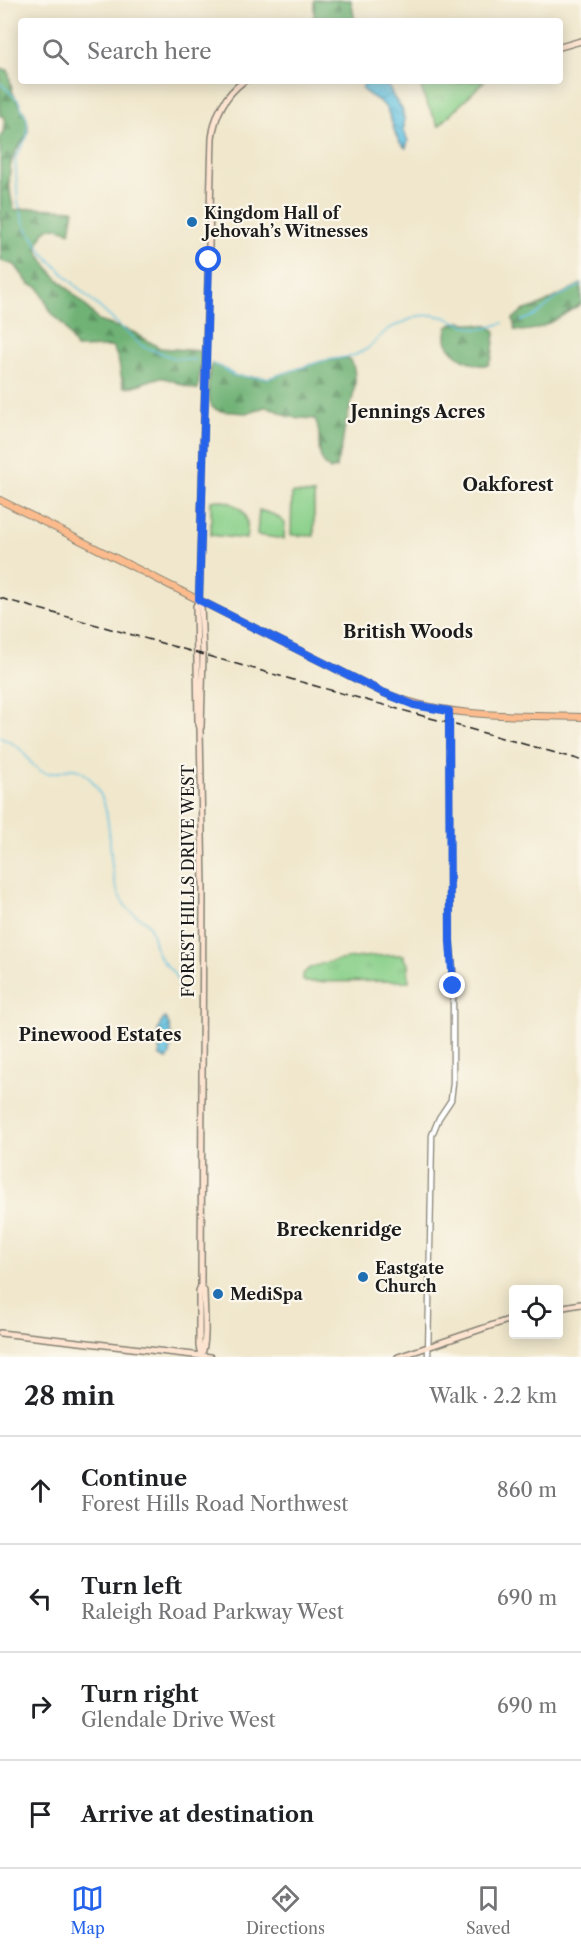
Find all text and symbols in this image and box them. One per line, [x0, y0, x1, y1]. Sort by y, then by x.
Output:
search box [18, 18, 563, 84]
icon: search [39, 35, 72, 68]
text: Search here [87, 38, 212, 65]
place label: Kingdom Hall of Jehovah’s Witnesses [201, 203, 368, 241]
marker: Kingdom Hall of Jehovah’s Witnesses [185, 215, 199, 229]
route start [195, 246, 221, 272]
district label: Jennings Acres [348, 401, 485, 423]
district label: Oakforest [463, 474, 554, 496]
district label: British Woods [343, 621, 473, 643]
street label: FOREST HILLS DRIVE WEST [178, 764, 198, 998]
route end [439, 972, 465, 998]
district label: Pinewood Estates [18, 1024, 182, 1046]
district label: Breckenridge [276, 1219, 402, 1241]
place label: Eastgate Church [375, 1258, 444, 1296]
marker: Eastgate Church [356, 1270, 370, 1284]
place label: MediSpa [230, 1284, 303, 1304]
map controls [509, 1285, 563, 1339]
button: locate [509, 1285, 563, 1339]
marker: MediSpa [211, 1287, 225, 1301]
text: 28 min [24, 1380, 115, 1412]
text: Walk · 2.2 km [429, 1384, 557, 1408]
text: Continue [81, 1465, 187, 1492]
icon: ahead [24, 1474, 57, 1507]
text: 860 m [497, 1478, 557, 1502]
text: Forest Hills Road Northwest [81, 1492, 348, 1516]
text: Turn left [81, 1573, 182, 1600]
icon: left [24, 1582, 57, 1615]
text: 690 m [497, 1586, 557, 1610]
text: Raleigh Road Parkway West [81, 1600, 344, 1624]
text: Turn right [81, 1681, 199, 1708]
icon: right [24, 1690, 57, 1723]
text: 690 m [497, 1694, 557, 1718]
text: Glendale Drive West [81, 1708, 276, 1732]
icon: arrive [24, 1798, 57, 1831]
text: Arrive at destination [81, 1801, 314, 1828]
tab: Map [71, 1882, 105, 1938]
tab: Directions [246, 1882, 325, 1938]
tab: Saved [466, 1882, 510, 1938]

